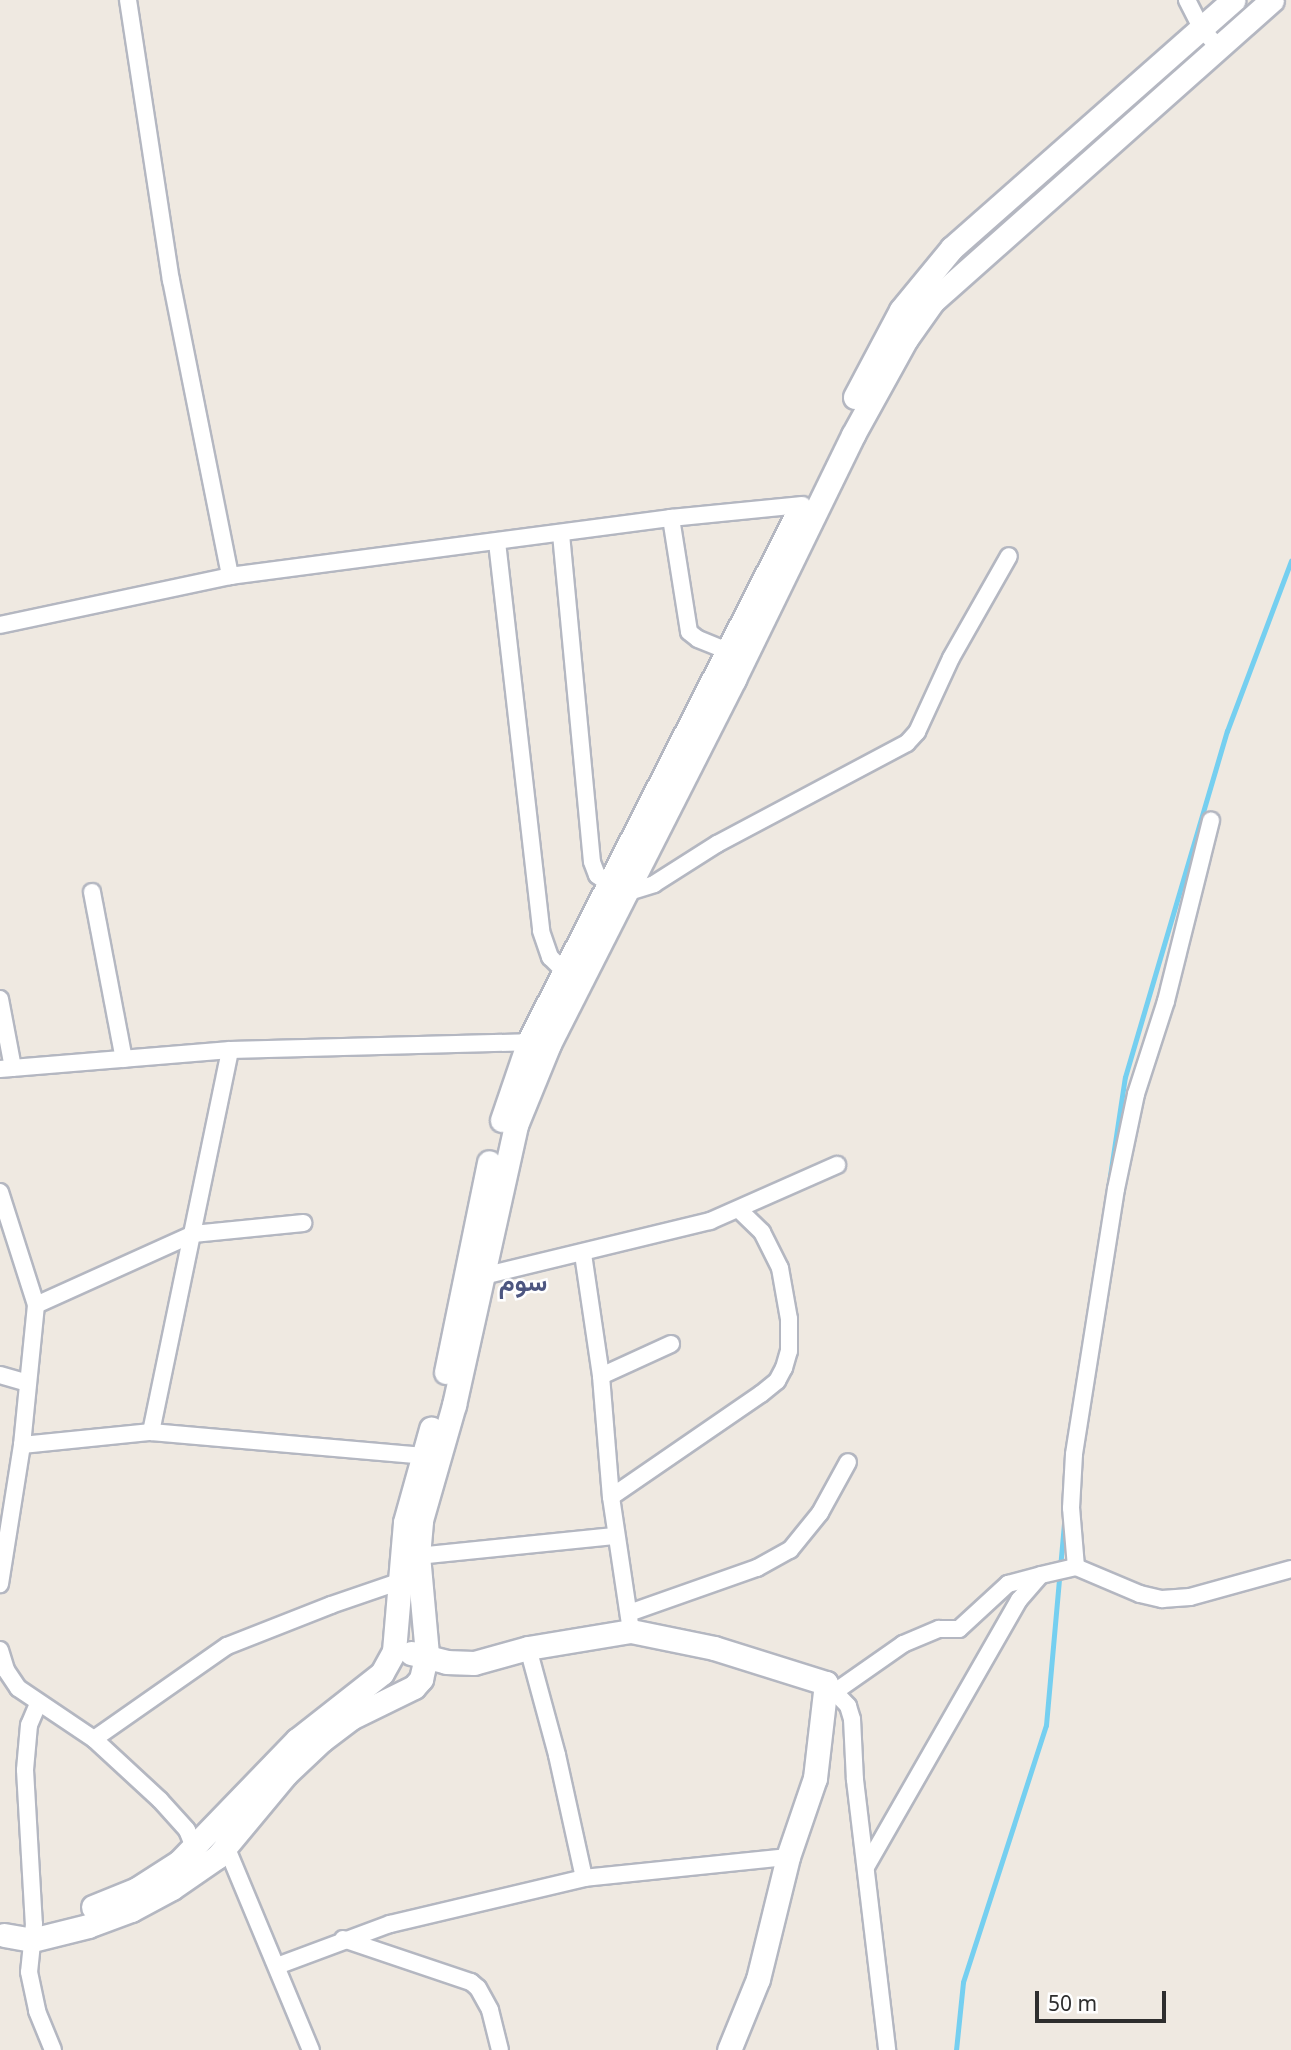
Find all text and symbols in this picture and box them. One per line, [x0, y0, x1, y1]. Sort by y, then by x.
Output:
district label: سوم [499, 1266, 547, 1298]
scale bar [1039, 1976, 1170, 2020]
text: 50 m [1048, 1989, 1097, 2017]

